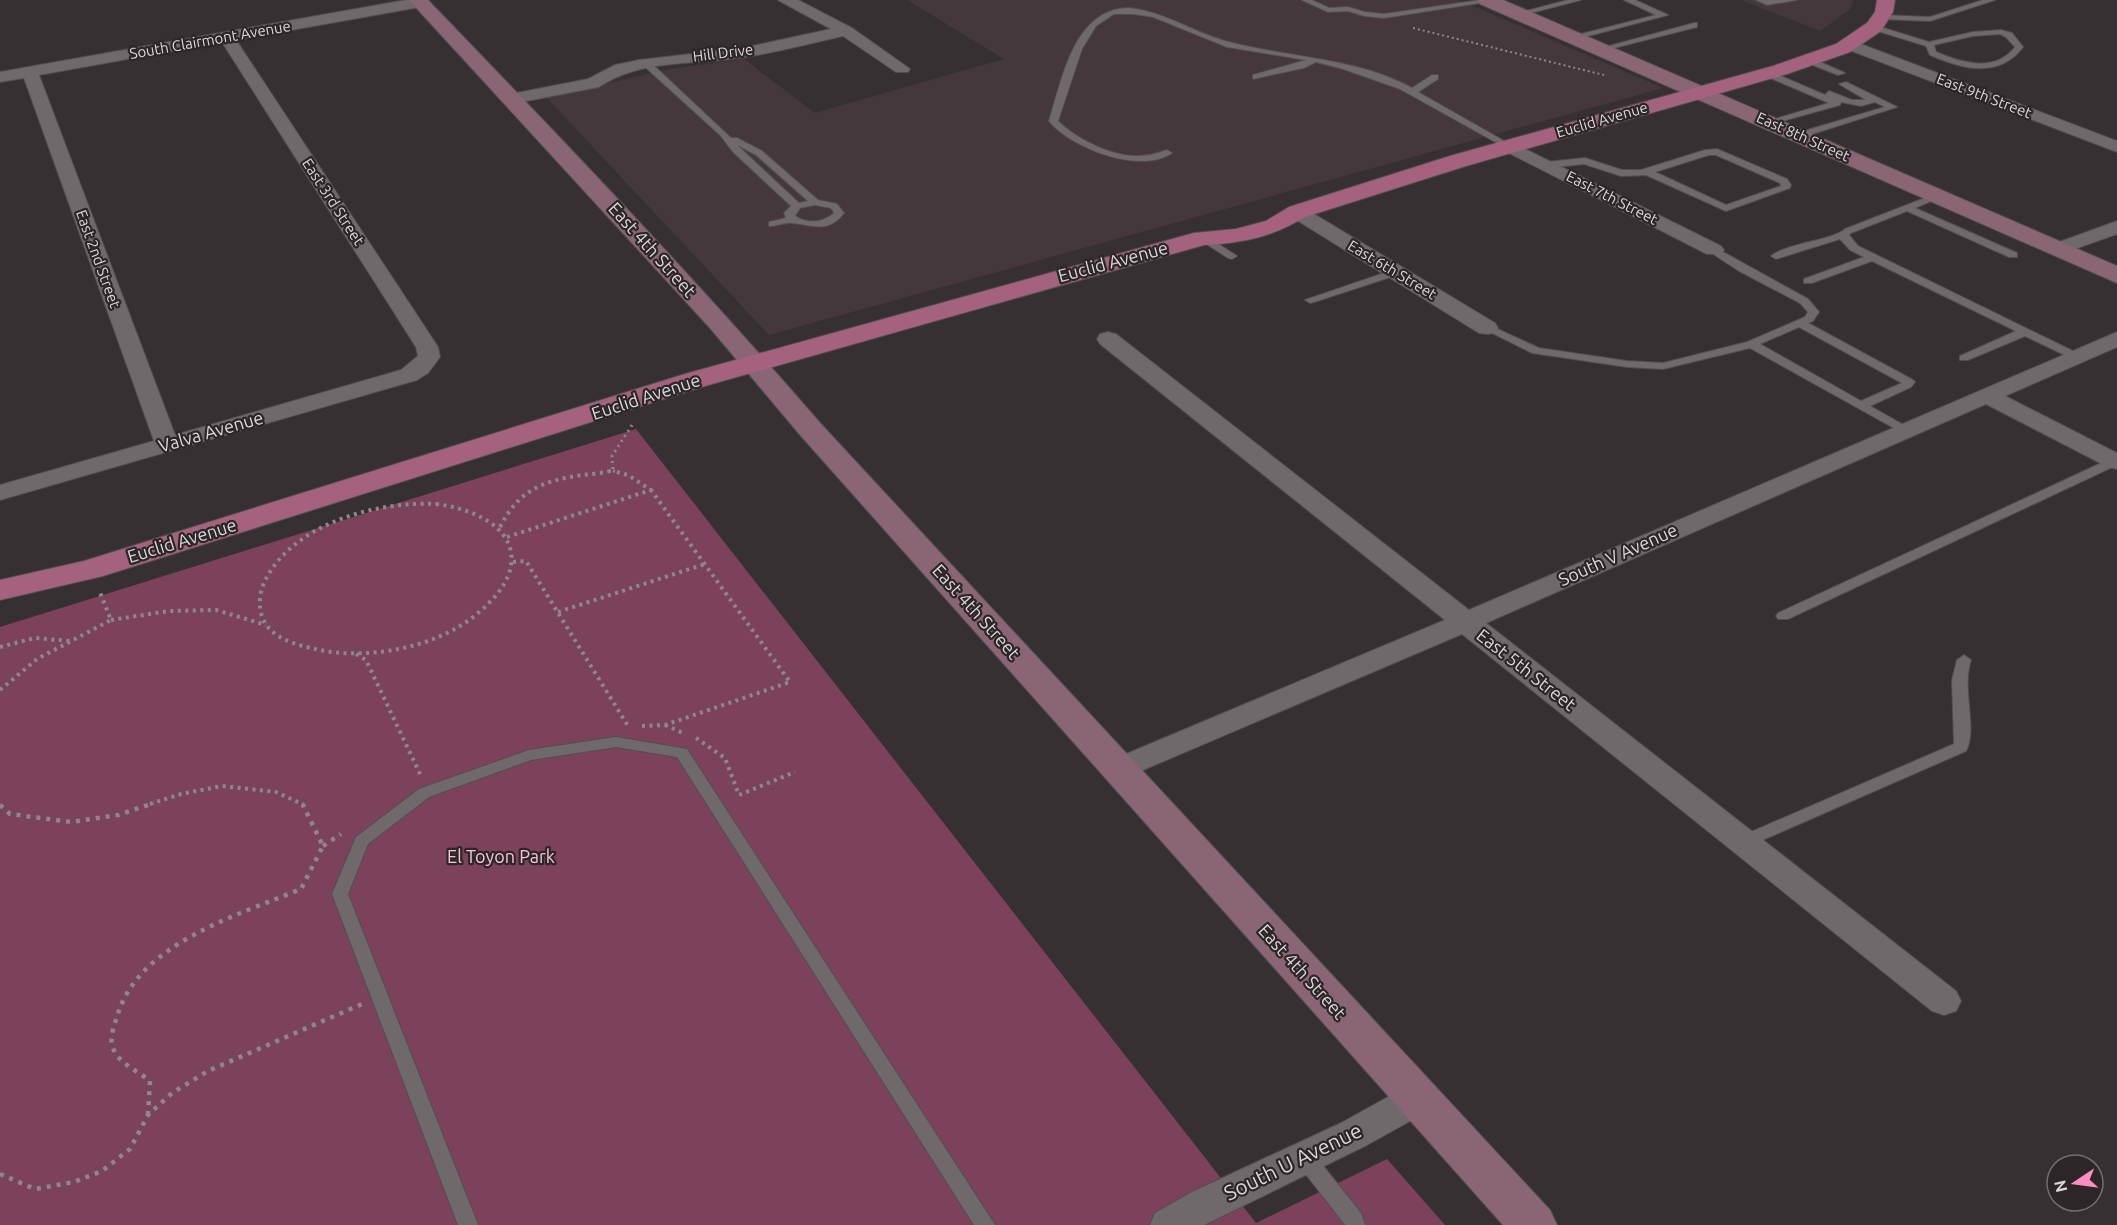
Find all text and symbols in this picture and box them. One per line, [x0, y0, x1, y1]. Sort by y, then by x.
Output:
street label: South Clairmont Avenue [128, 17, 292, 62]
street label: Hill Drive [692, 40, 754, 65]
street label: East 9th Street [1934, 70, 2034, 121]
street label: Euclid Avenue [1554, 98, 1649, 141]
street label: East 8th Street [1754, 108, 1853, 165]
street label: East 3rd Street [299, 155, 368, 248]
street label: East 7th Street [1564, 167, 1661, 228]
street label: East 4th Street [605, 198, 700, 301]
street label: East 2nd Street [73, 207, 124, 310]
street label: East 6th Street [1345, 236, 1440, 303]
street label: Euclid Avenue [1056, 237, 1170, 285]
street label: Euclid Avenue [589, 369, 703, 423]
street label: Valva Avenue [156, 407, 265, 456]
street label: Euclid Avenue [125, 514, 239, 566]
street label: South V Avenue [1555, 519, 1680, 589]
street label: East 4th Street [929, 560, 1024, 663]
street label: East 5th Street [1473, 624, 1580, 714]
park label: El Toyon Park [447, 846, 555, 866]
street label: East 4th Street [1255, 920, 1350, 1023]
street label: South U Avenue [1220, 1117, 1365, 1205]
north arrow [2045, 1153, 2105, 1213]
text: N [2050, 1179, 2070, 1194]

